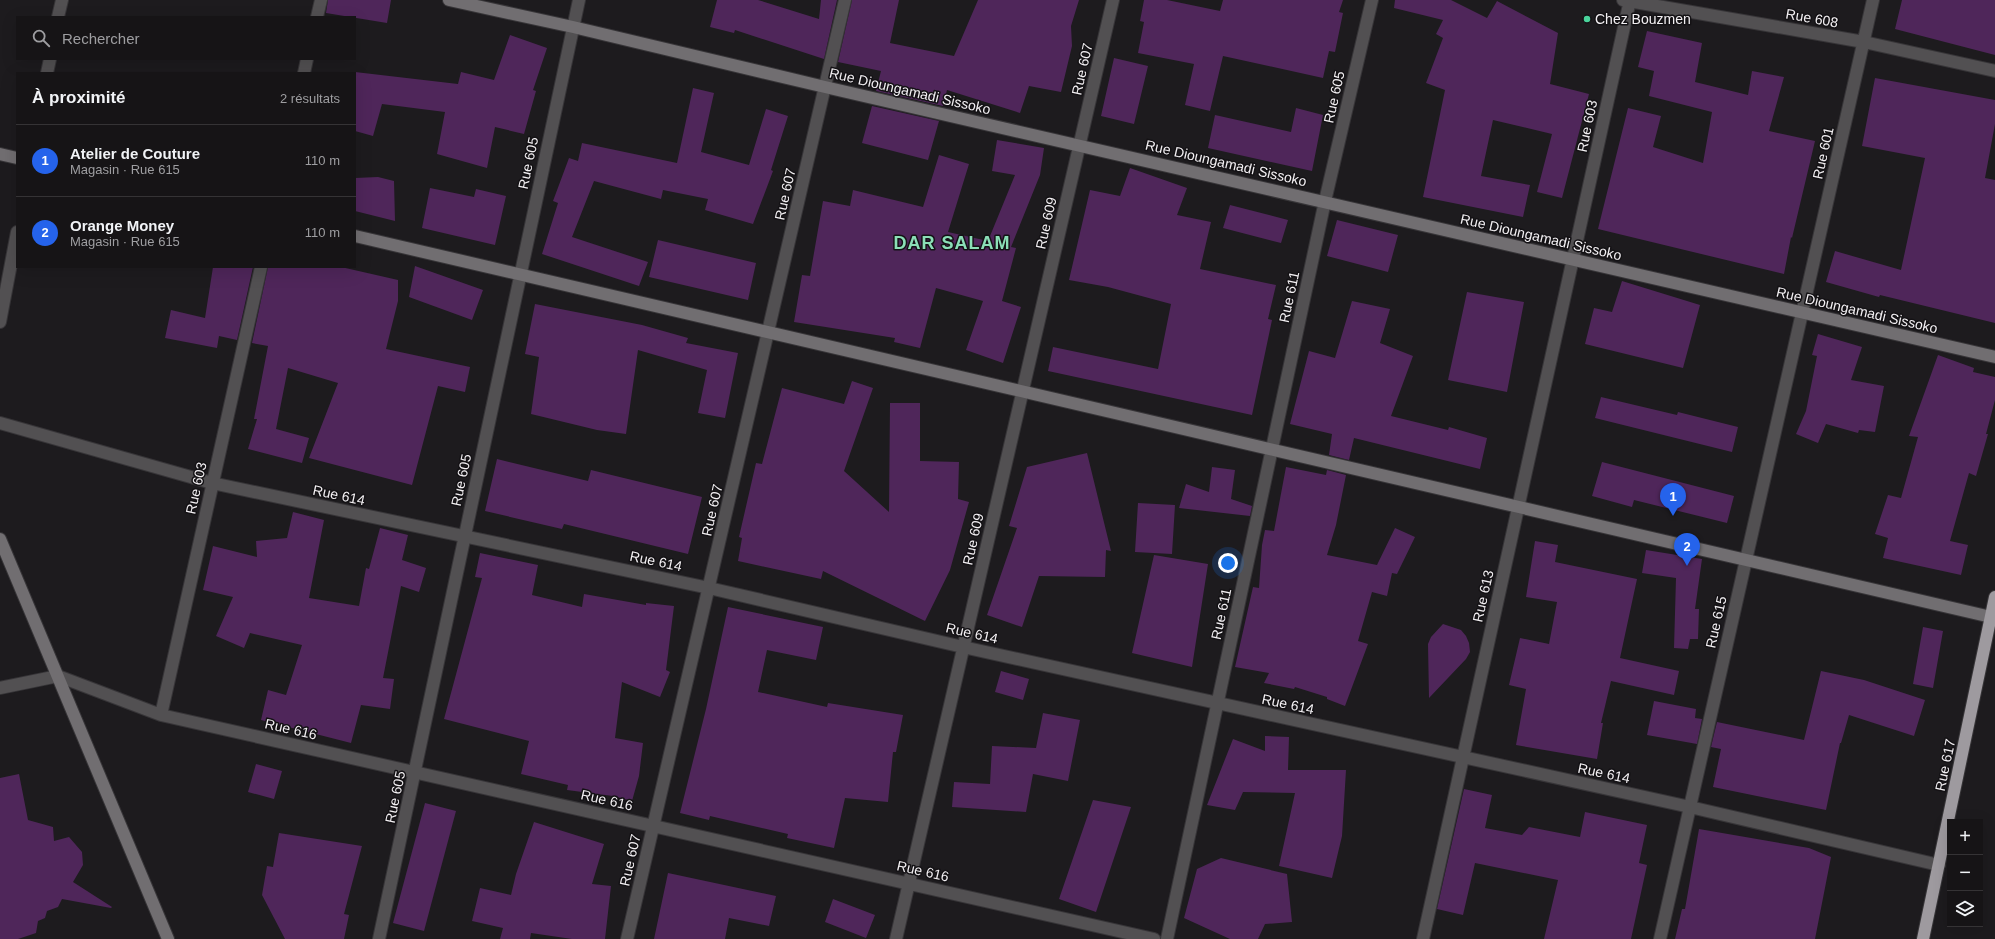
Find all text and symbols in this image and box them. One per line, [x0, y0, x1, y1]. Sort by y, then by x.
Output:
street label: Rue 608 [1785, 6, 1840, 31]
place label: Chez Bouzmen [1595, 11, 1691, 27]
marker: Chez Bouzmen [1582, 14, 1592, 24]
search box [16, 16, 356, 60]
icon: search [30, 27, 52, 49]
text: Rechercher [62, 30, 140, 47]
street label: Rue 607 [1068, 41, 1096, 97]
street label: Rue Dioungamadi Sissoko [828, 65, 992, 117]
street label: Rue 605 [1320, 69, 1348, 125]
text: À proximité [32, 88, 126, 107]
text: 2 résultats [280, 91, 340, 106]
street label: Rue 603 [1574, 98, 1600, 154]
street label: Rue 601 [1809, 125, 1837, 181]
street label: Rue 605 [515, 135, 541, 191]
street label: Rue Dioungamadi Sissoko [1144, 137, 1308, 189]
text: Atelier de Couture [70, 145, 200, 162]
text: 1 [41, 153, 49, 168]
text: 110 m [305, 153, 340, 168]
text: Magasin · Rue 615 [70, 162, 180, 177]
street label: Rue 607 [771, 166, 799, 222]
street label: Rue 609 [1032, 195, 1060, 251]
street label: Rue Dioungamadi Sissoko [1459, 211, 1623, 263]
text: Orange Money [70, 217, 174, 234]
text: 2 [41, 225, 49, 240]
text: 110 m [305, 225, 340, 240]
district label: DAR SALAM [894, 233, 1011, 253]
text: Magasin · Rue 615 [70, 234, 180, 249]
street label: Rue 611 [1276, 270, 1302, 324]
street label: Rue Dioungamadi Sissoko [1775, 284, 1939, 336]
street label: Rue 605 [448, 452, 474, 508]
street label: Rue 603 [182, 460, 210, 516]
street label: Rue 614 [311, 482, 367, 508]
street label: Rue 607 [698, 482, 726, 538]
pin: 1 [1660, 483, 1686, 516]
street label: Rue 609 [959, 511, 987, 567]
pin: 2 [1674, 533, 1700, 566]
street label: Rue 614 [628, 548, 684, 574]
your location [1218, 553, 1238, 573]
street label: Rue 613 [1469, 568, 1497, 624]
street label: Rue 611 [1208, 587, 1234, 641]
street label: Rue 615 [1702, 594, 1730, 650]
street label: Rue 614 [944, 619, 1000, 647]
street label: Rue 614 [1260, 691, 1316, 717]
street label: Rue 616 [263, 715, 319, 743]
street label: Rue 617 [1932, 737, 1958, 793]
street label: Rue 614 [1576, 760, 1632, 786]
street label: Rue 605 [382, 769, 408, 825]
street label: Rue 616 [579, 786, 635, 814]
map controls [1947, 819, 1983, 927]
button: + [1947, 819, 1983, 855]
street label: Rue 607 [616, 832, 644, 888]
button: − [1947, 855, 1983, 891]
street label: Rue 616 [895, 857, 951, 885]
button: layers [1947, 891, 1983, 927]

